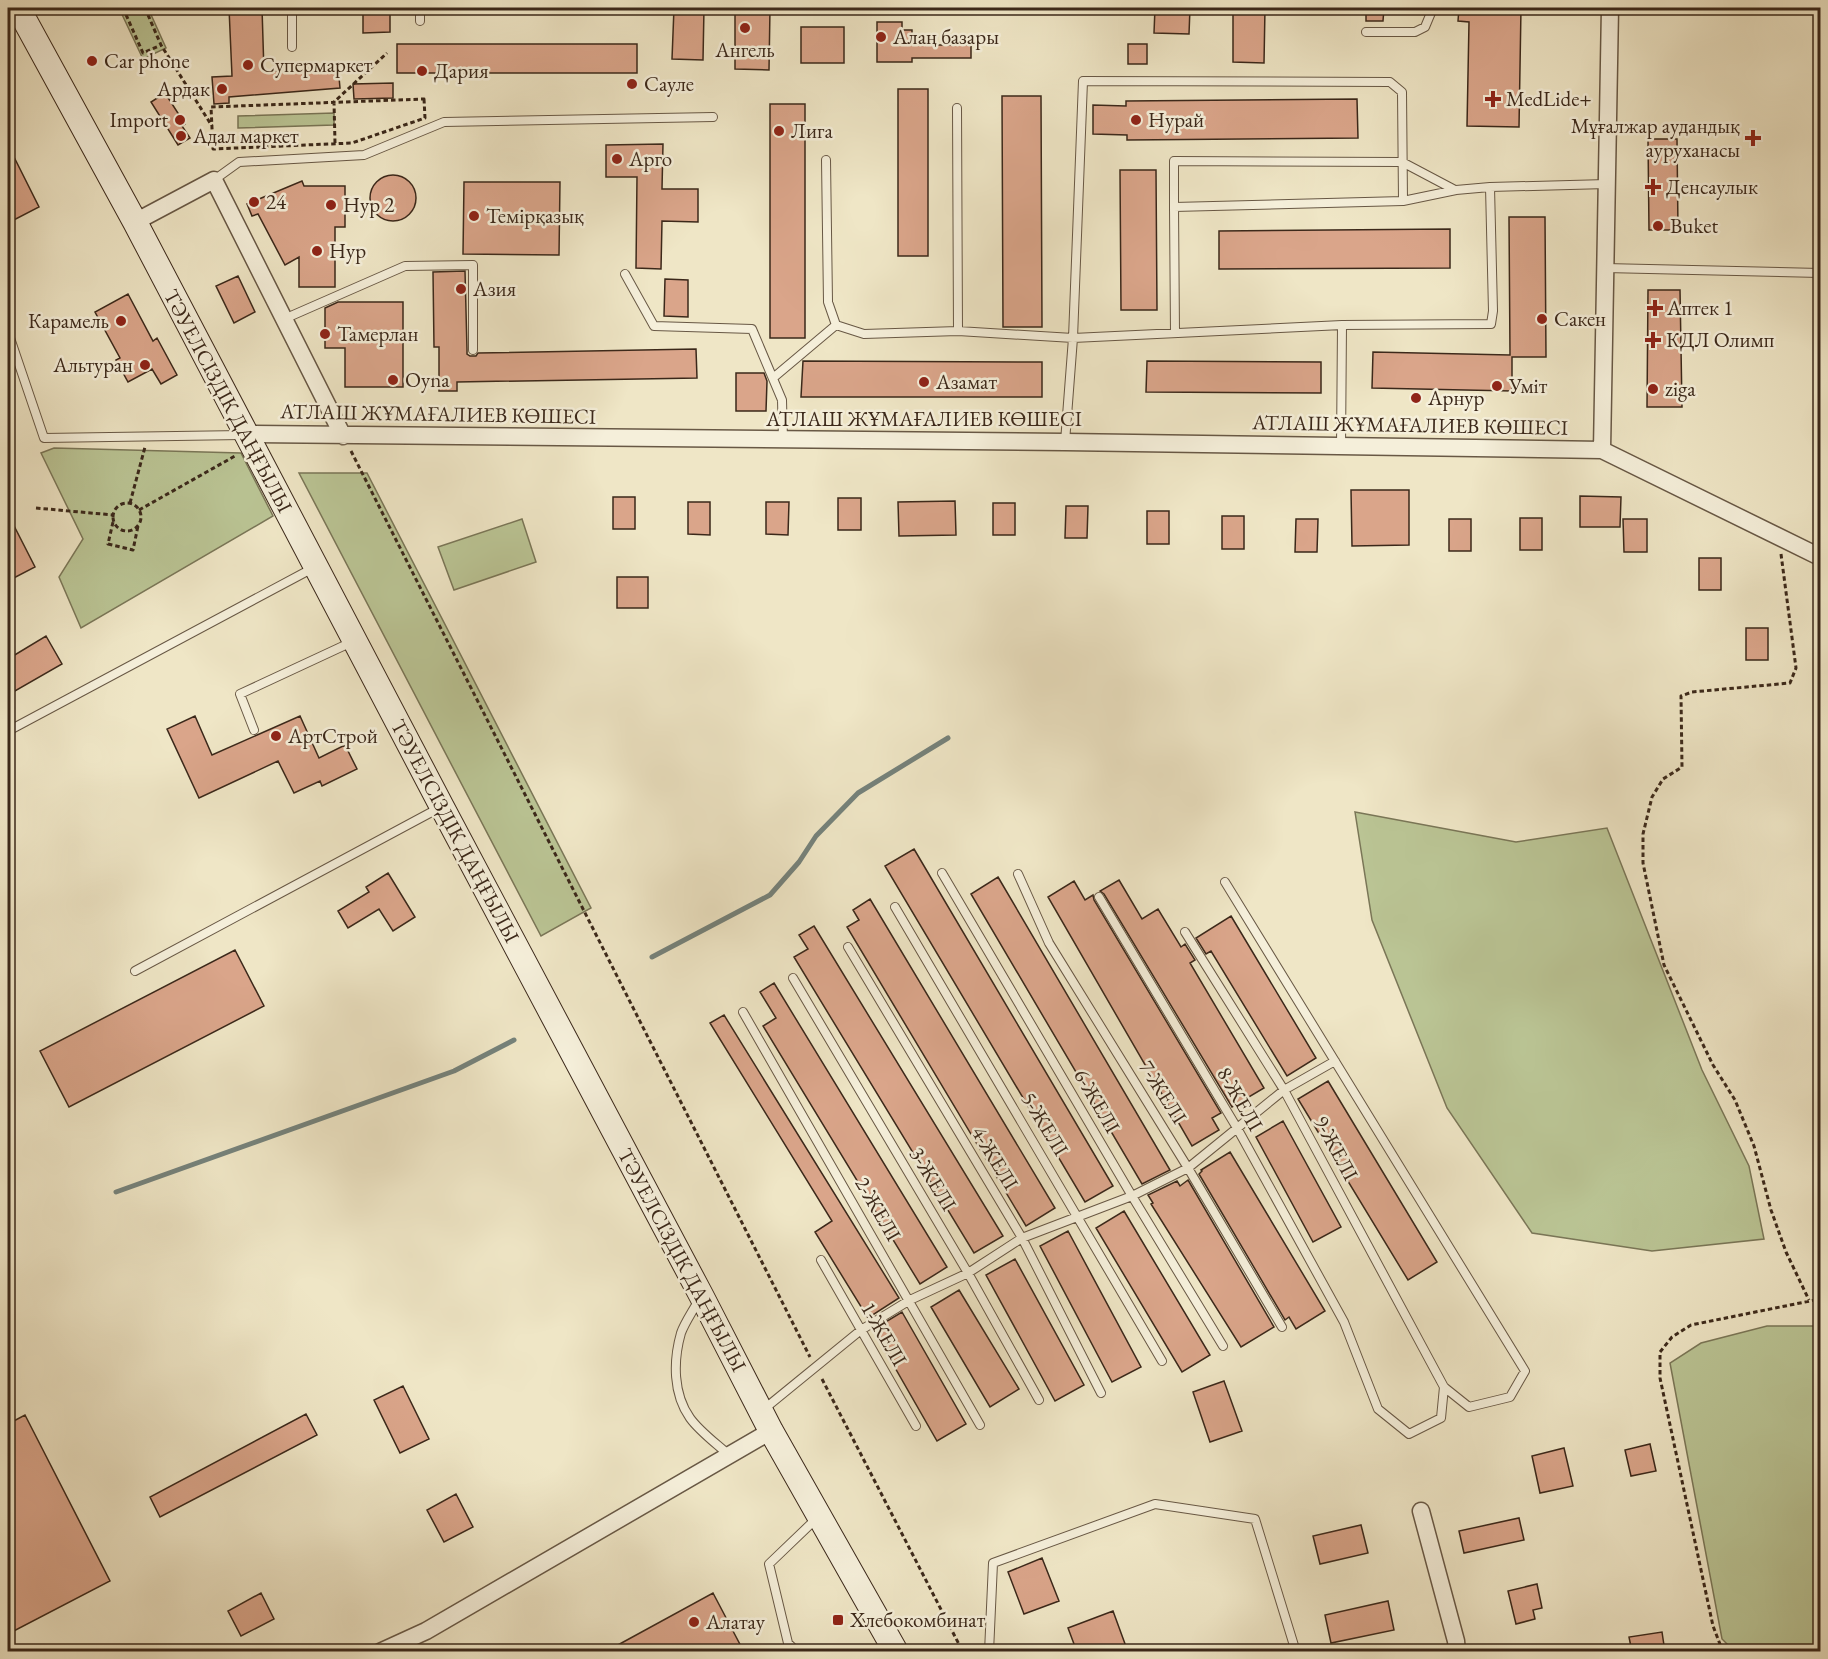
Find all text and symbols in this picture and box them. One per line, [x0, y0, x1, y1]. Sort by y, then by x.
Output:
marker: Ангель [738, 21, 752, 35]
place label: Алаң базары [892, 23, 999, 50]
marker: Алаң базары [874, 30, 888, 44]
place label: Ангель [714, 36, 775, 63]
place label: Car phone [104, 47, 190, 74]
place label: Супермаркет [260, 51, 373, 78]
marker: Car phone [85, 54, 99, 68]
place label: Дария [434, 57, 489, 84]
marker: Супермаркет [241, 58, 255, 72]
marker: Дария [415, 64, 429, 78]
place label: Сауле [644, 70, 694, 97]
place label: Ардак [156, 75, 210, 102]
marker: Сауле [625, 77, 639, 91]
marker: Ардак [215, 82, 229, 96]
place label: MedLide+ [1506, 85, 1592, 112]
marker: MedLide+ [1484, 90, 1502, 108]
place label: Import [110, 106, 168, 133]
place label: Нурай [1148, 106, 1204, 133]
place label: Мұғалжар аудандық ауруханасы [1571, 112, 1740, 163]
marker: Import [173, 113, 187, 127]
marker: Нурай [1129, 113, 1143, 127]
place label: Лига [791, 117, 833, 144]
place label: Адал маркет [192, 122, 299, 149]
marker: Лига [772, 124, 786, 138]
marker: Адал маркет [174, 129, 188, 143]
marker: Мұғалжар аудандық ауруханасы [1744, 129, 1762, 147]
place label: Арго [628, 145, 672, 172]
marker: Арго [610, 152, 624, 166]
place label: Денсаулык [1666, 173, 1758, 200]
marker: Денсаулык [1644, 178, 1662, 196]
place label: 24 [266, 188, 287, 215]
place label: Нур 2 [343, 191, 394, 218]
marker: 24 [247, 195, 261, 209]
marker: Нур 2 [324, 198, 338, 212]
place label: Темірқазық [486, 202, 584, 229]
marker: Темірқазық [467, 209, 481, 223]
place label: Buket [1670, 212, 1718, 239]
marker: Buket [1651, 219, 1665, 233]
place label: Нур [329, 237, 366, 264]
marker: Нур [310, 244, 324, 258]
place label: Азия [472, 275, 516, 302]
marker: Азия [454, 282, 468, 296]
street label: ТӘУЕЛСІЗДІК ДАҢҒЫЛЫ [158, 284, 299, 517]
place label: Аптек 1 [1666, 294, 1733, 321]
marker: Аптек 1 [1648, 301, 1662, 315]
place label: Сакен [1554, 305, 1606, 332]
place label: Карамель [28, 307, 109, 334]
marker: Сакен [1535, 312, 1549, 326]
marker: Карамель [114, 314, 128, 328]
place label: Тамерлан [337, 320, 418, 347]
place label: КДЛ Олимп [1666, 326, 1775, 353]
marker: Тамерлан [318, 327, 332, 341]
marker: КДЛ Олимп [1644, 331, 1662, 349]
place label: Альтуран [52, 351, 133, 378]
marker: Альтуран [138, 358, 152, 372]
place label: Oyna [405, 366, 450, 393]
place label: Азамат [935, 368, 997, 395]
place label: Умiт [1508, 372, 1548, 399]
marker: Oyna [386, 373, 400, 387]
marker: Азамат [917, 375, 931, 389]
place label: ziga [1665, 375, 1696, 402]
marker: Умiт [1490, 379, 1504, 393]
marker: ziga [1646, 382, 1660, 396]
place label: Арнур [1427, 384, 1485, 411]
marker: Арнур [1409, 391, 1423, 405]
street label: АТЛАШ ЖҰМАҒАЛИЕВ КӨШЕСІ [279, 397, 596, 430]
street label: АТЛАШ ЖҰМАҒАЛИЕВ КӨШЕСІ [765, 405, 1082, 432]
street label: АТЛАШ ЖҰМАҒАЛИЕВ КӨШЕСІ [1251, 408, 1568, 441]
street label: ТӘУЕЛСІЗДІК ДАҢҒЫЛЫ [385, 714, 526, 947]
place label: АртСтрой [287, 722, 378, 749]
marker: АртСтрой [269, 729, 283, 743]
street label: 7-ЖЕЛІ [1134, 1055, 1193, 1128]
street label: 8-ЖЕЛІ [1211, 1062, 1270, 1136]
street label: 6-ЖЕЛІ [1068, 1064, 1127, 1138]
street label: 5-ЖЕЛІ [1016, 1087, 1075, 1161]
street label: 9-ЖЕЛІ [1308, 1111, 1365, 1185]
street label: 4-ЖЕЛІ [966, 1121, 1025, 1195]
street label: 3-ЖЕЛІ [904, 1142, 963, 1216]
street label: ТӘУЕЛСІЗДІК ДАҢҒЫЛЫ [612, 1143, 753, 1376]
street label: 2-ЖЕЛІ [849, 1172, 908, 1246]
street label: 1-ЖЕЛІ [855, 1297, 914, 1371]
place label: Хлебокомбинат [849, 1606, 986, 1633]
place label: Алатау [705, 1608, 766, 1635]
marker: Хлебокомбинат [831, 1613, 845, 1627]
marker: Алатау [687, 1615, 701, 1629]

